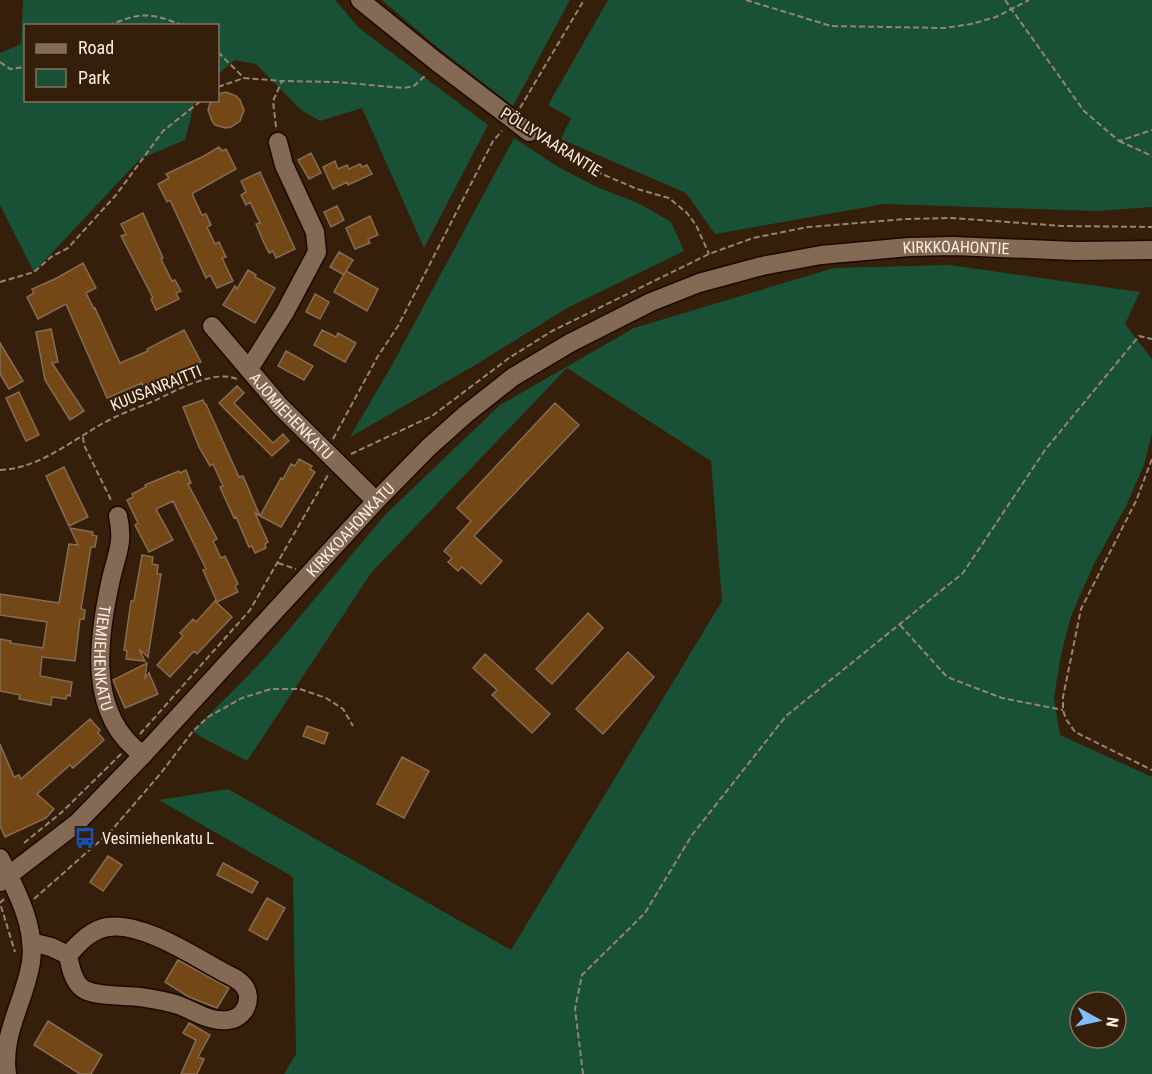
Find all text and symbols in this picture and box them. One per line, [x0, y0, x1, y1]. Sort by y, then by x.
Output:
legend [24, 24, 219, 102]
text: Road [78, 37, 114, 58]
text: Park [78, 67, 110, 88]
street label: PÖLLYVAARANTIE [497, 103, 605, 181]
street label: KIRKKOAHONTIE [902, 236, 1010, 258]
street label: KUUSANRAITTI [108, 361, 204, 415]
street label: AJOMIEHENKATU [246, 368, 337, 463]
street label: KIRKKOAHONKATU [302, 479, 398, 580]
street label: TIEMIEHENKATU [91, 603, 117, 713]
bus stop icon: Vesimiehenkatu L [73, 826, 97, 850]
place label: Vesimiehenkatu L [102, 829, 214, 848]
north arrow [1068, 990, 1128, 1050]
text: N [1102, 1016, 1122, 1028]

